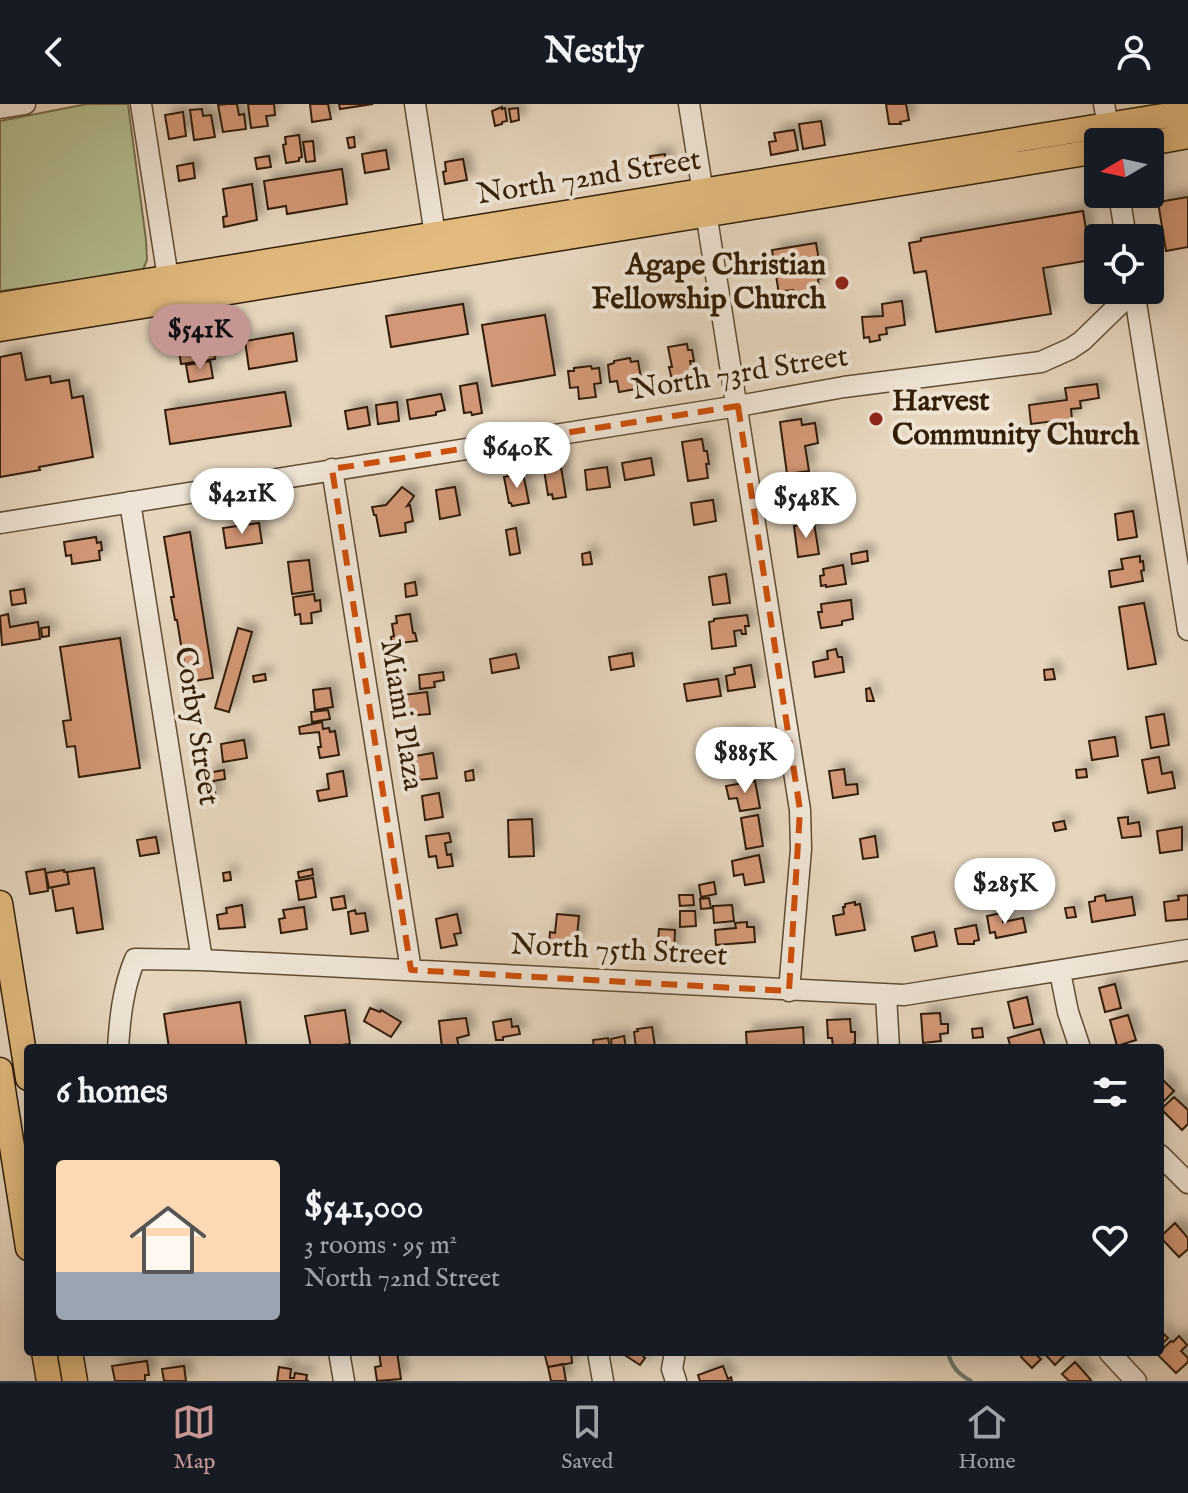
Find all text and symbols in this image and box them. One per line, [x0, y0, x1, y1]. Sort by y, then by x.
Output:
text: Nestly [545, 29, 643, 75]
icon: back [32, 30, 76, 74]
icon: person [1112, 30, 1156, 74]
north arrow [1084, 128, 1164, 208]
map controls [1084, 128, 1164, 304]
street label: North 72nd Street [474, 142, 704, 214]
button: locate [1084, 224, 1164, 304]
place label: Agape Christian Fellowship Church [592, 247, 827, 319]
marker: Agape Christian Fellowship Church [833, 274, 851, 292]
pin: $541K [144, 304, 256, 372]
text: $541K [168, 313, 232, 346]
street label: North 73rd Street [629, 338, 851, 410]
place label: Harvest Community Church [892, 383, 1141, 455]
marker: Harvest Community Church [867, 410, 885, 428]
pin: $640K [461, 422, 573, 490]
text: $640K [482, 431, 552, 464]
pin: $421K [186, 468, 298, 536]
pin: $548K [750, 472, 862, 540]
text: $421K [208, 477, 276, 510]
text: $548K [773, 481, 839, 514]
street label: Miami Plaza [370, 637, 432, 793]
street label: Corby Street [165, 644, 227, 808]
pin: $885K [689, 727, 801, 795]
text: $885K [713, 736, 777, 769]
pin: $285K [949, 858, 1061, 926]
text: $285K [972, 867, 1038, 900]
street label: North 75th Street [510, 926, 728, 976]
icon: filters [1088, 1070, 1132, 1114]
text: 6 homes [56, 1071, 168, 1114]
text: $541,000 [304, 1186, 423, 1229]
icon: home [120, 1192, 216, 1288]
icon: heart [1088, 1218, 1132, 1262]
text: 3 rooms · 95 m² [304, 1229, 457, 1262]
text: North 72nd Street [304, 1262, 500, 1295]
tab: Map [172, 1400, 216, 1476]
tab: Saved [561, 1400, 613, 1476]
tab: Home [958, 1400, 1016, 1476]

